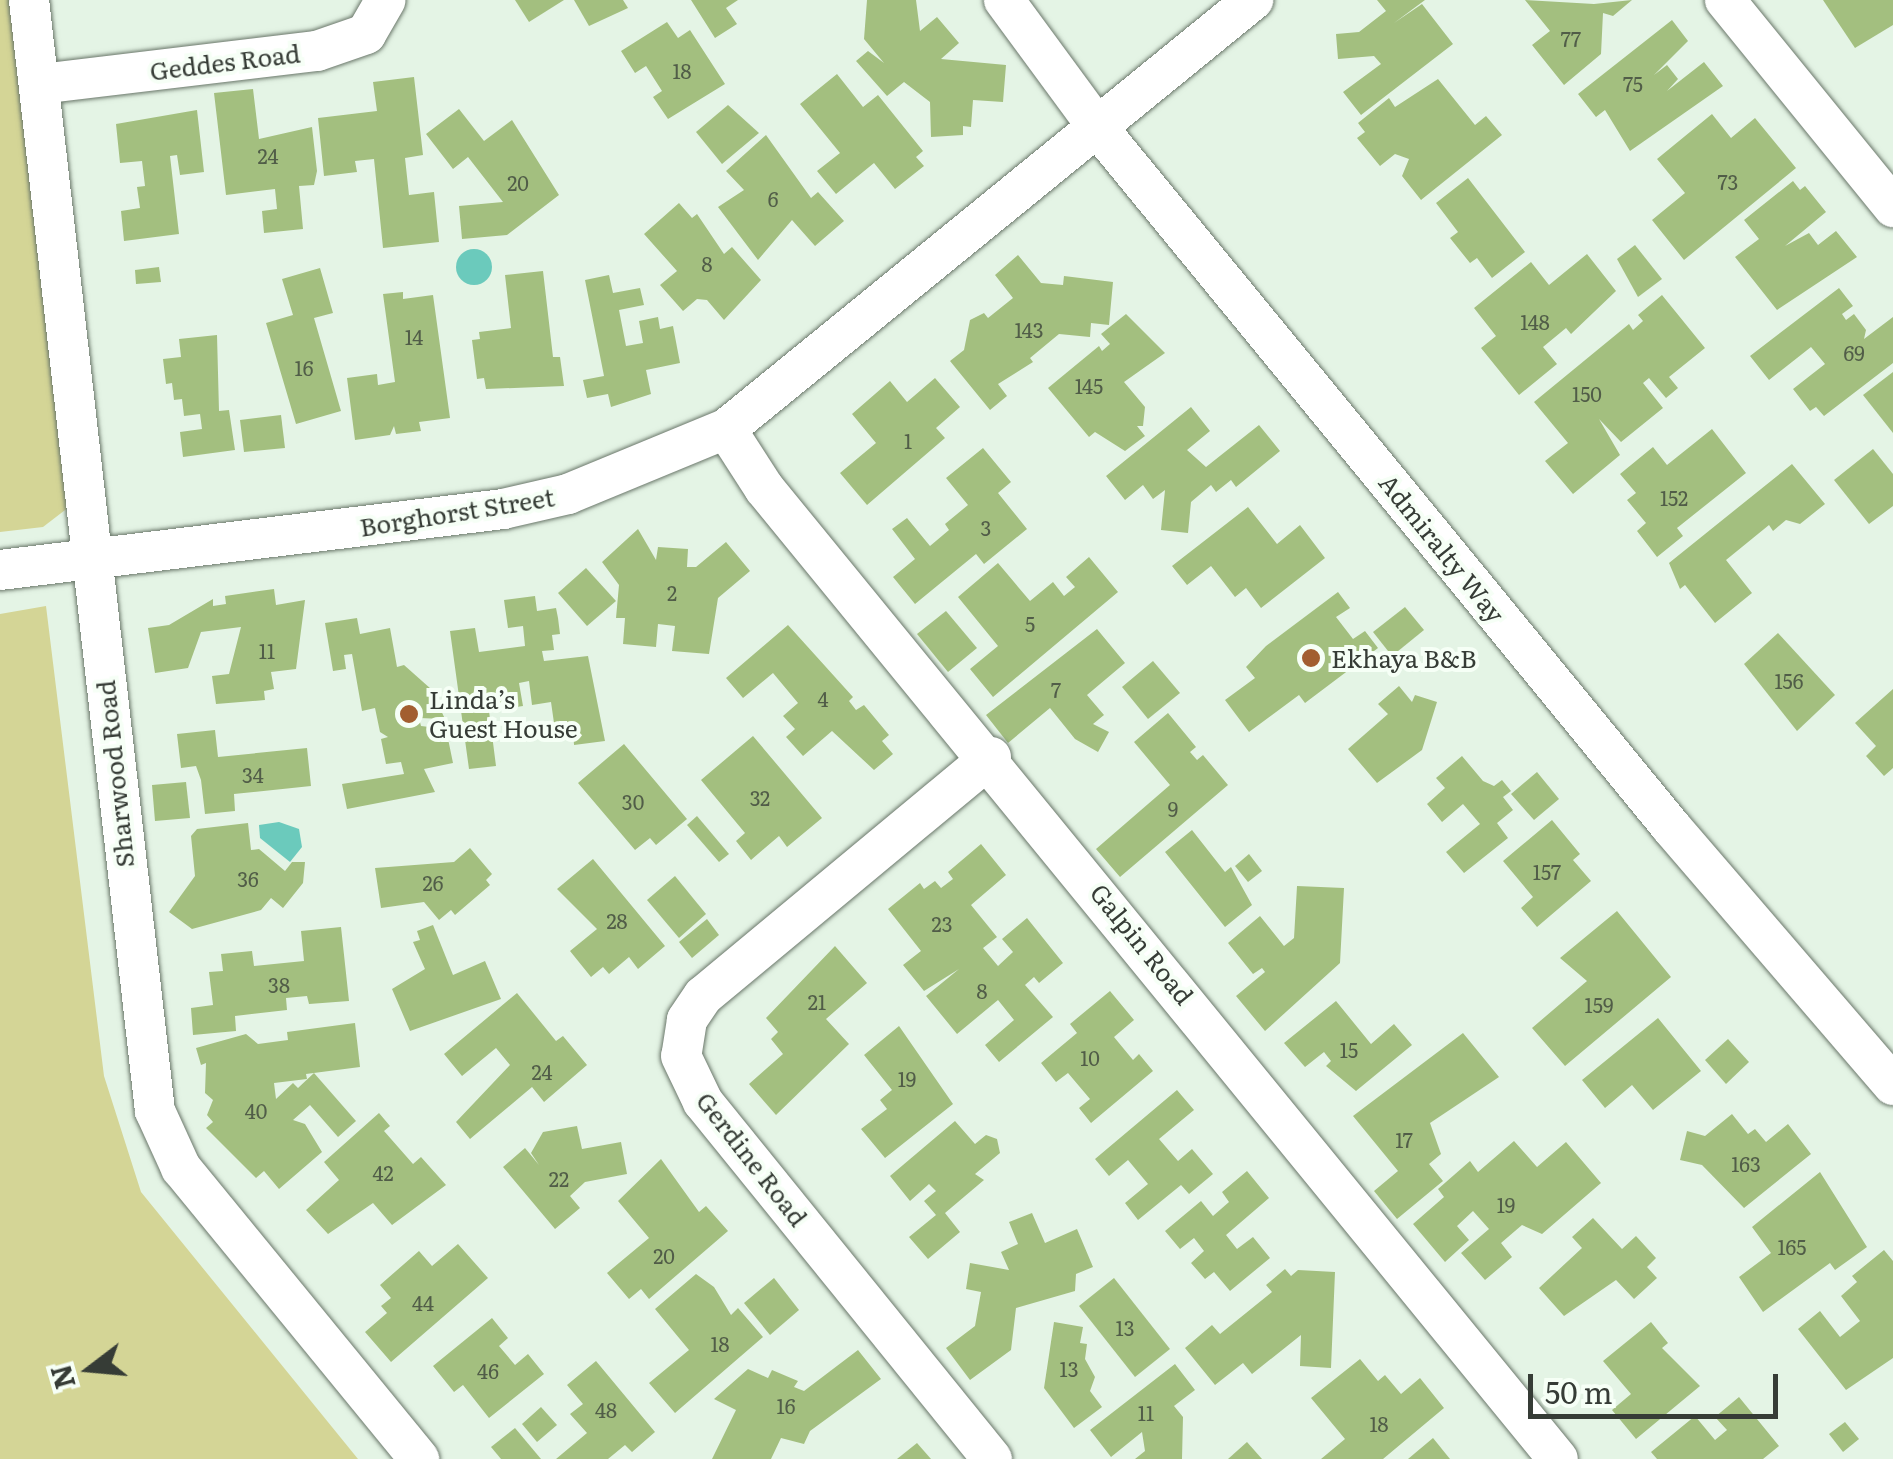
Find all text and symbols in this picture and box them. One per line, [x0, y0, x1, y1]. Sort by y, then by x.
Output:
house number: 77 [1561, 26, 1581, 50]
street label: Geddes Road [148, 38, 302, 86]
house number: 18 [672, 58, 692, 82]
house number: 75 [1623, 71, 1643, 95]
house number: 24 [257, 143, 279, 167]
house number: 73 [1718, 169, 1738, 193]
house number: 20 [507, 170, 529, 194]
house number: 6 [768, 186, 778, 210]
house number: 8 [701, 251, 713, 275]
house number: 148 [1520, 309, 1550, 333]
house number: 143 [1014, 317, 1044, 341]
house number: 14 [405, 324, 423, 348]
house number: 69 [1843, 340, 1865, 364]
house number: 16 [295, 355, 313, 379]
house number: 145 [1075, 373, 1103, 397]
house number: 150 [1572, 381, 1602, 405]
house number: 1 [904, 428, 912, 452]
street label: Admiralty Way [1373, 468, 1511, 628]
street label: Borghorst Street [358, 482, 556, 542]
house number: 152 [1660, 485, 1688, 509]
house number: 3 [981, 515, 991, 539]
house number: 2 [667, 580, 677, 604]
house number: 5 [1025, 611, 1035, 635]
house number: 11 [259, 638, 275, 662]
place label: Ekhaya B&B [1331, 643, 1476, 673]
marker: Ekhaya B&B [1300, 647, 1322, 669]
house number: 156 [1774, 668, 1804, 692]
house number: 7 [1051, 677, 1061, 701]
street label: Sharwood Road [90, 679, 140, 869]
place label: Linda’s Guest House [429, 685, 578, 744]
house number: 4 [817, 686, 829, 710]
marker: Linda’s Guest House [398, 703, 420, 725]
house number: 34 [242, 762, 264, 786]
house number: 32 [750, 785, 770, 809]
house number: 30 [622, 789, 644, 813]
house number: 9 [1168, 796, 1178, 820]
house number: 157 [1533, 859, 1561, 883]
house number: 36 [237, 866, 259, 890]
house number: 26 [423, 870, 443, 894]
street label: Galpin Road [1084, 878, 1200, 1010]
house number: 28 [606, 908, 628, 932]
house number: 23 [932, 911, 952, 935]
house number: 38 [268, 972, 290, 996]
house number: 8 [976, 978, 988, 1002]
house number: 21 [808, 989, 826, 1013]
house number: 159 [1585, 992, 1613, 1016]
house number: 15 [1340, 1037, 1358, 1061]
house number: 10 [1080, 1045, 1100, 1069]
house number: 24 [531, 1059, 553, 1083]
house number: 19 [898, 1066, 916, 1090]
street label: Gerdine Road [690, 1086, 814, 1232]
house number: 40 [245, 1098, 267, 1122]
house number: 17 [1395, 1127, 1413, 1151]
house number: 163 [1731, 1151, 1761, 1175]
house number: 42 [372, 1160, 394, 1184]
house number: 22 [549, 1166, 569, 1190]
house number: 19 [1497, 1192, 1515, 1216]
house number: 165 [1777, 1234, 1807, 1258]
house number: 20 [653, 1243, 675, 1267]
house number: 44 [412, 1290, 434, 1314]
house number: 13 [1116, 1315, 1134, 1339]
north arrow [40, 1319, 140, 1419]
house number: 18 [710, 1331, 730, 1355]
scale bar [1533, 1354, 1783, 1416]
house number: 13 [1060, 1356, 1078, 1380]
house number: 46 [477, 1358, 499, 1382]
text: N [38, 1360, 85, 1394]
text: 50 m [1545, 1369, 1613, 1413]
house number: 16 [777, 1393, 795, 1417]
house number: 48 [595, 1397, 617, 1421]
house number: 11 [1138, 1400, 1154, 1424]
house number: 18 [1369, 1411, 1389, 1435]

